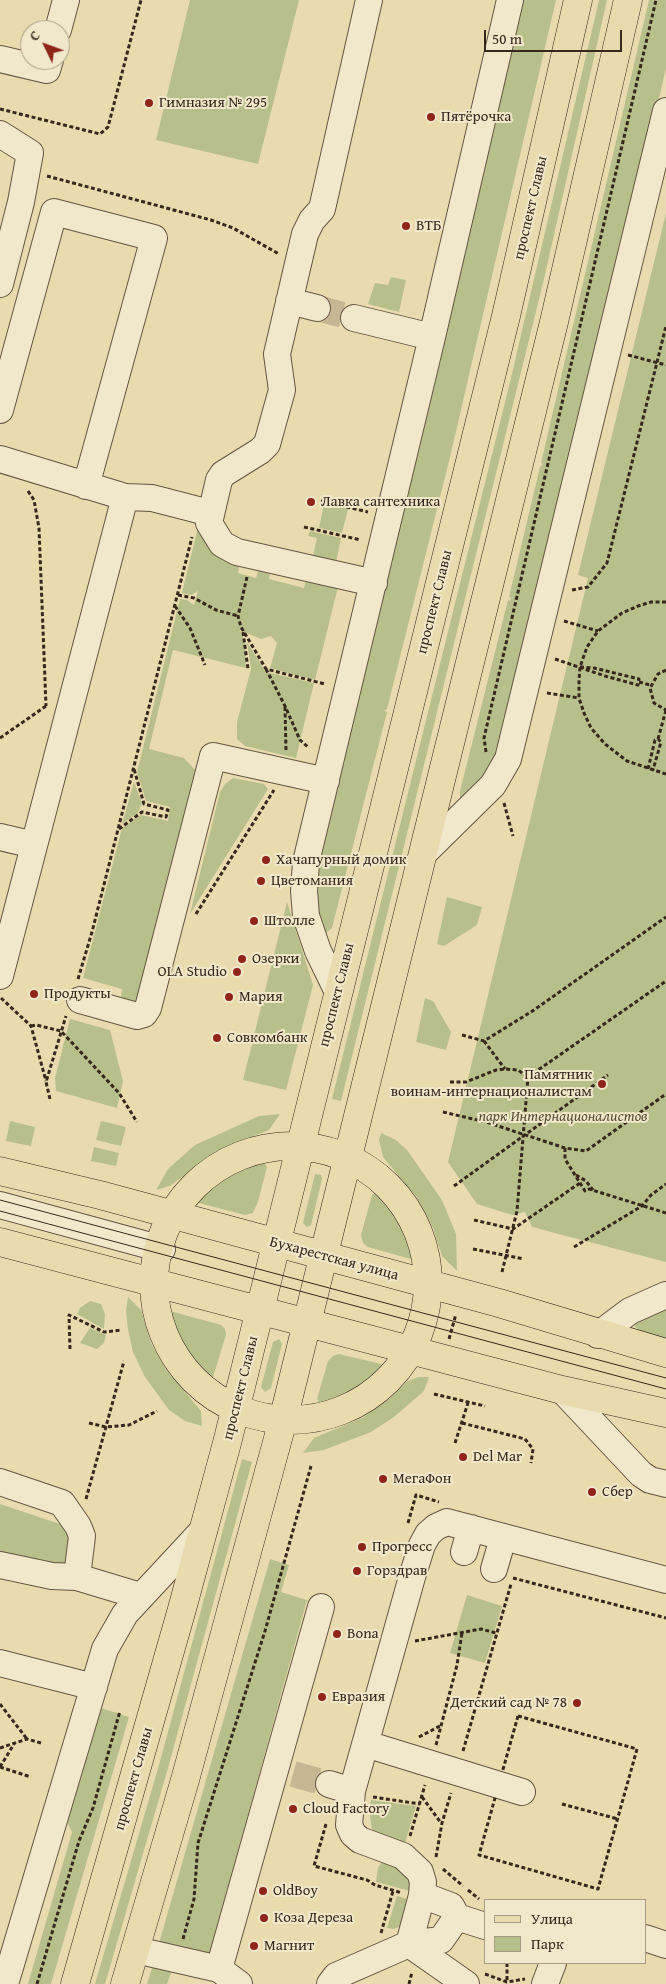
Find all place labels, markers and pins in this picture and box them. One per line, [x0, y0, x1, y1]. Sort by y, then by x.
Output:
place label: Гимназия № 295 [159, 94, 267, 112]
marker: Гимназия № 295 [143, 97, 155, 109]
place label: Пятёрочка [441, 108, 511, 126]
marker: Пятёрочка [425, 111, 437, 123]
place label: ВТБ [416, 217, 441, 235]
marker: ВТБ [400, 220, 412, 232]
place label: Лавка сантехника [321, 493, 440, 511]
marker: Лавка сантехника [305, 496, 317, 508]
place label: Хачапурный домик [276, 851, 407, 869]
marker: Хачапурный домик [260, 854, 272, 866]
place label: Цветомания [271, 872, 353, 890]
marker: Цветомания [255, 875, 267, 887]
place label: Штолле [264, 912, 315, 930]
marker: Штолле [248, 915, 260, 927]
place label: Озерки [252, 950, 300, 968]
marker: Озерки [236, 953, 248, 965]
place label: OLA Studio [158, 963, 227, 981]
marker: OLA Studio [231, 966, 243, 978]
place label: Продукты [44, 985, 111, 1003]
marker: Продукты [28, 988, 40, 1000]
place label: Мария [239, 988, 283, 1006]
marker: Мария [223, 991, 235, 1003]
place label: Совкомбанк [227, 1029, 308, 1047]
marker: Совкомбанк [211, 1032, 223, 1044]
place label: Памятник воинам-интернационалистам [391, 1066, 592, 1101]
marker: Памятник воинам-интернационалистам [596, 1078, 608, 1090]
place label: Del Mar [473, 1448, 522, 1466]
marker: Del Mar [457, 1451, 469, 1463]
place label: МегаФон [393, 1470, 451, 1488]
marker: МегаФон [377, 1473, 389, 1485]
place label: Сбер [602, 1483, 633, 1501]
marker: Сбер [586, 1486, 598, 1498]
place label: Прогресс [372, 1538, 432, 1556]
marker: Прогресс [356, 1541, 368, 1553]
place label: Горздрав [367, 1562, 427, 1580]
marker: Горздрав [351, 1565, 363, 1577]
place label: Bona [347, 1625, 379, 1643]
marker: Bona [331, 1628, 343, 1640]
place label: Евразия [332, 1688, 385, 1706]
marker: Евразия [316, 1691, 328, 1703]
place label: Детский сад № 78 [450, 1694, 567, 1712]
marker: Детский сад № 78 [571, 1697, 583, 1709]
place label: Cloud Factory [303, 1800, 390, 1818]
marker: Cloud Factory [287, 1803, 299, 1815]
place label: OldBoy [273, 1882, 318, 1900]
marker: OldBoy [257, 1885, 269, 1897]
place label: Коза Дереза [274, 1909, 353, 1927]
marker: Коза Дереза [258, 1912, 270, 1924]
place label: Магнит [264, 1937, 314, 1955]
marker: Магнит [248, 1940, 260, 1952]

